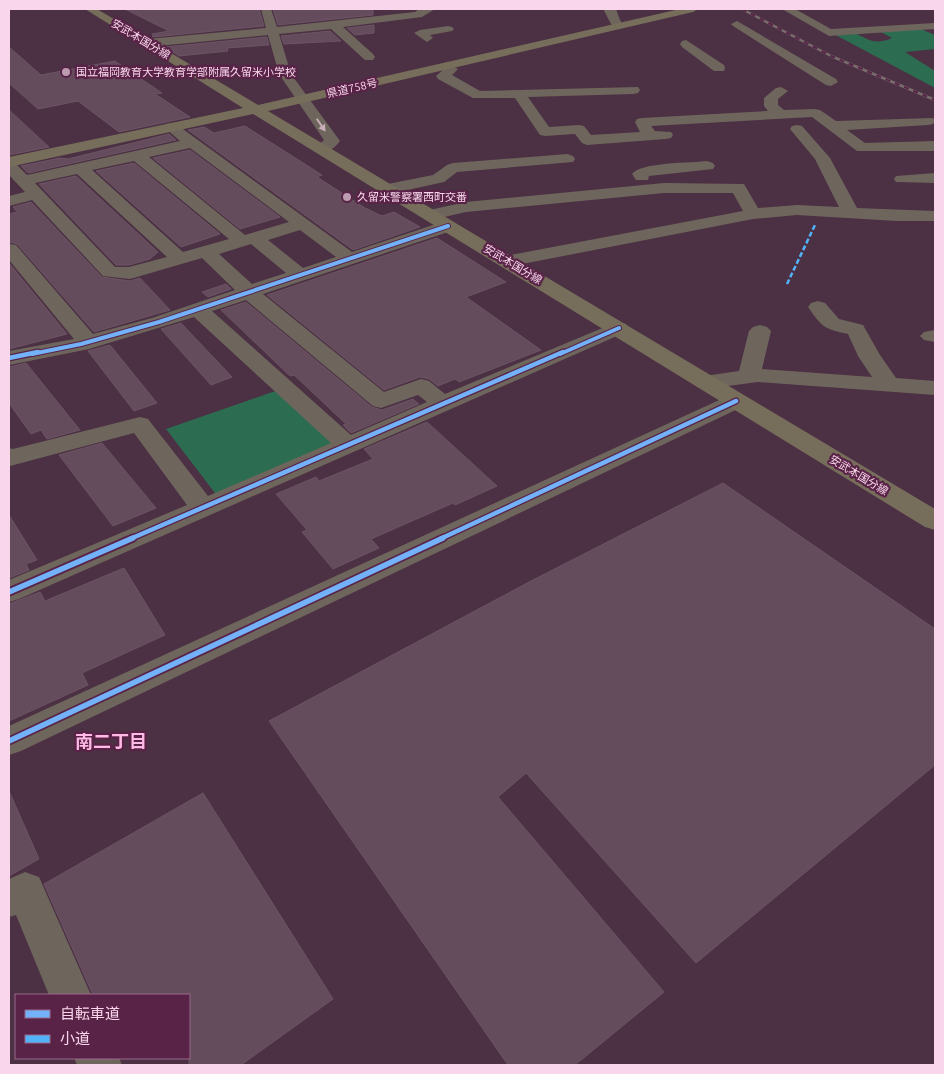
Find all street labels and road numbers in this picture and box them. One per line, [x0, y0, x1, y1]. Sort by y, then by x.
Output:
street label: 安武本国分線 [110, 17, 172, 61]
street label: 県道758号 [325, 76, 379, 100]
street label: 安武本国分線 [482, 242, 544, 286]
street label: 安武本国分線 [828, 453, 890, 497]

